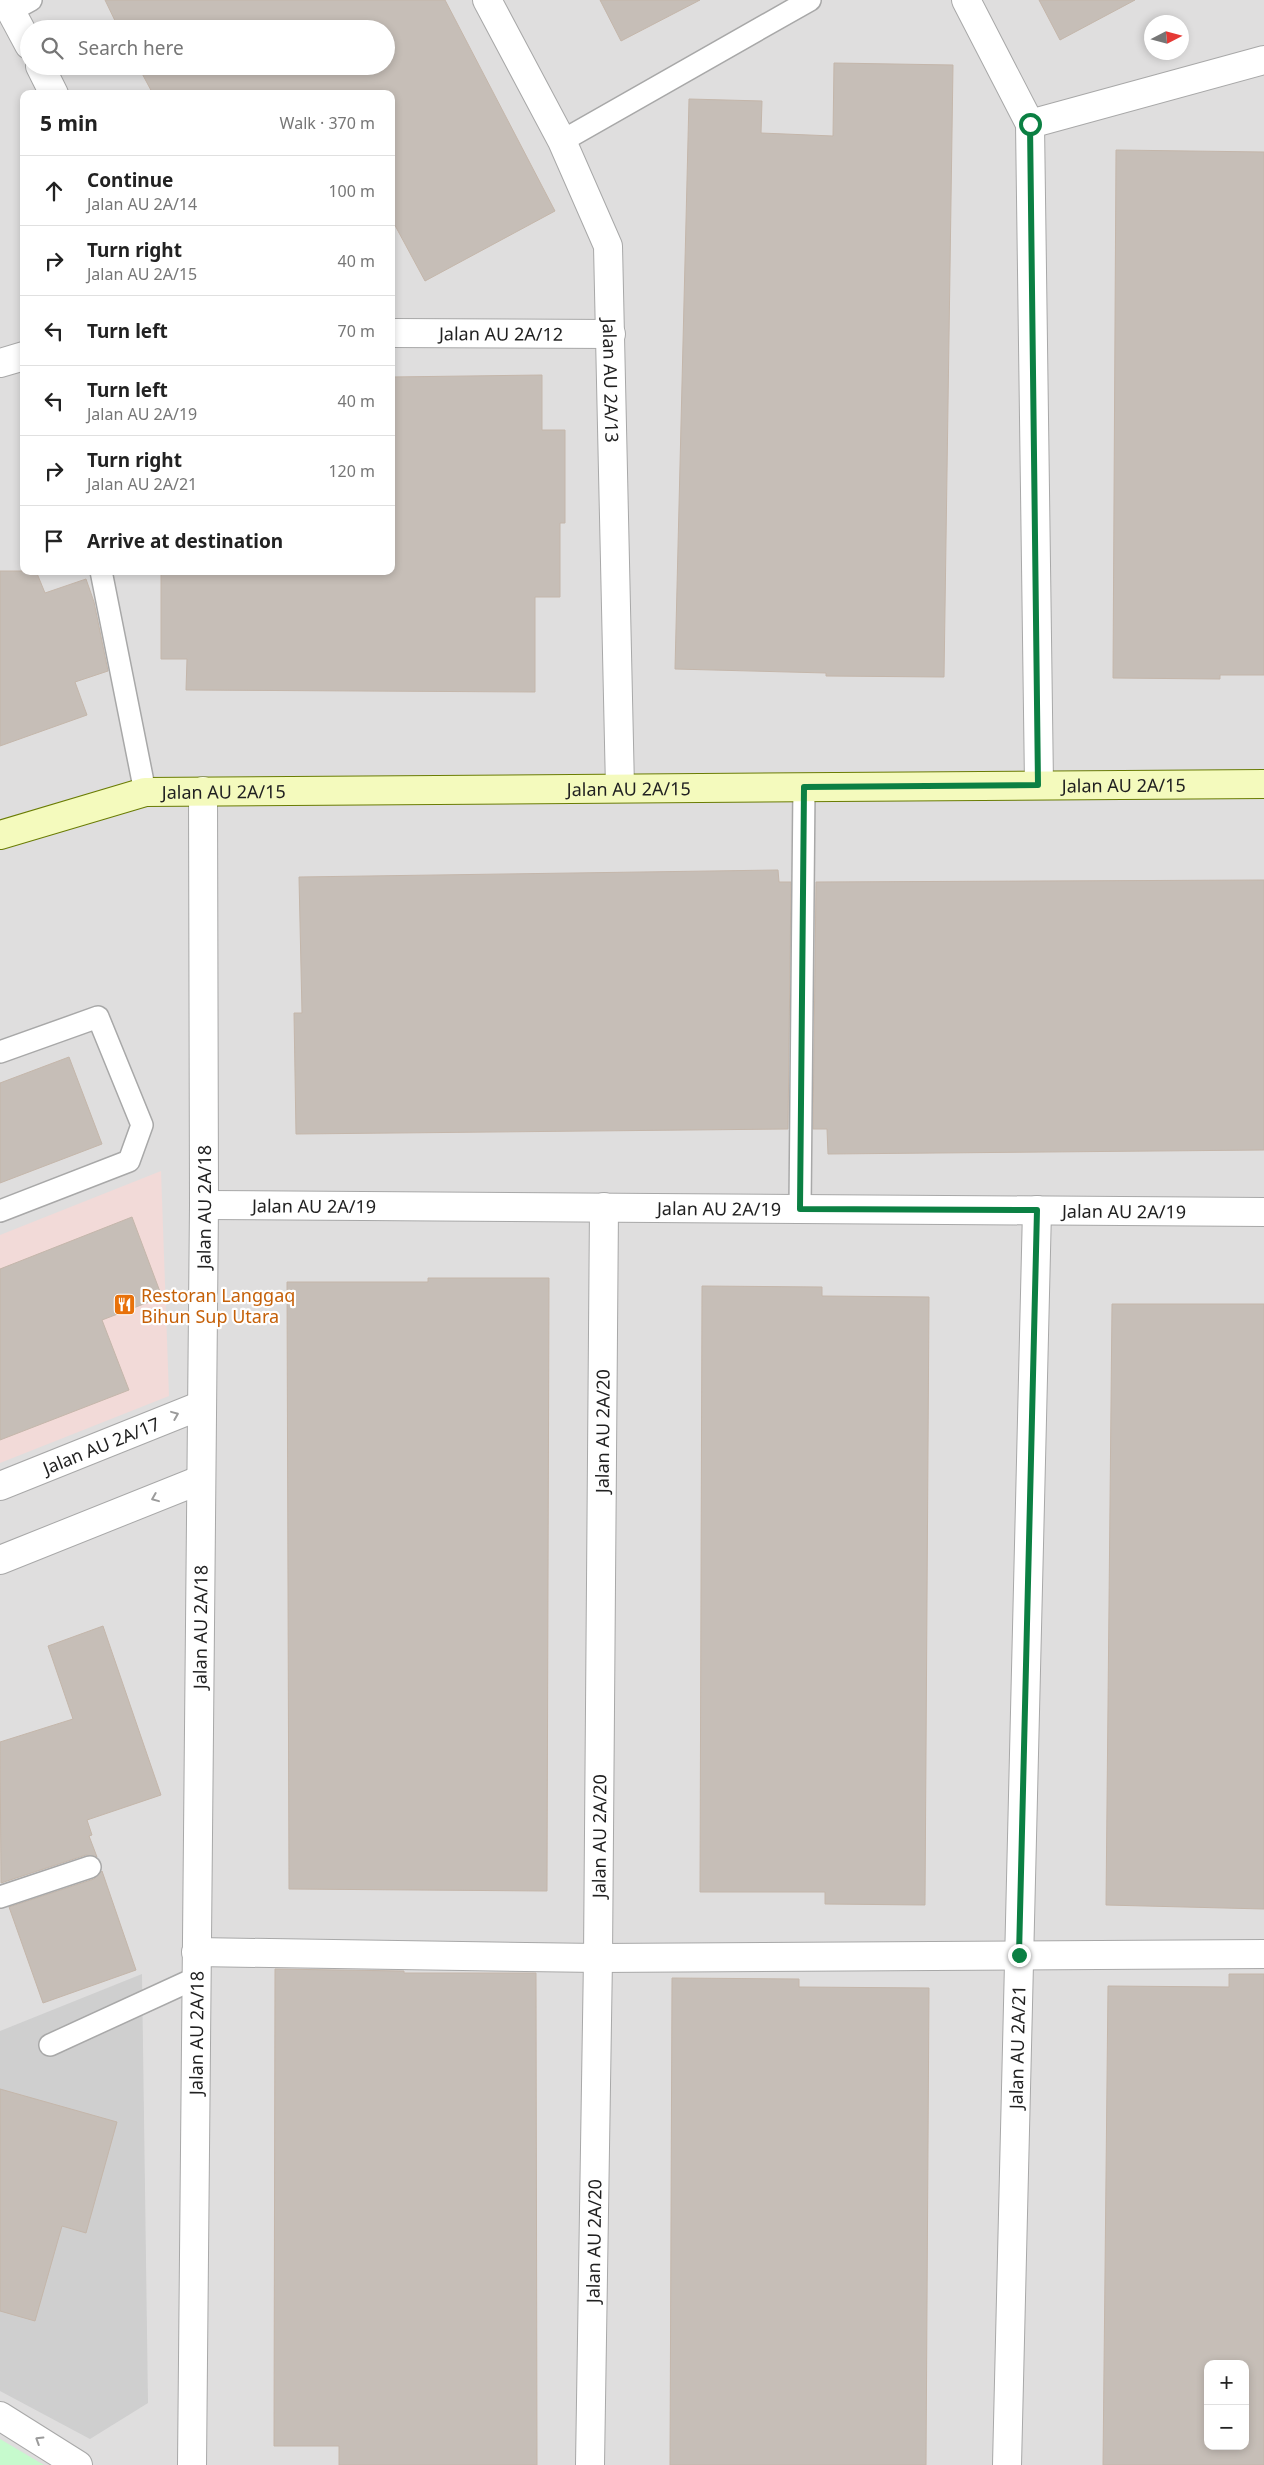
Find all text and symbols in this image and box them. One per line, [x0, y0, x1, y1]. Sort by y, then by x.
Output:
north arrow [1144, 15, 1189, 60]
search box [20, 20, 395, 75]
icon: search [38, 34, 66, 62]
text: Search here [78, 35, 184, 61]
text: 5 min [40, 109, 98, 137]
text: Walk · 370 m [280, 112, 375, 134]
route start [1019, 113, 1042, 136]
text: Continue [87, 167, 173, 193]
icon: ahead [40, 177, 68, 205]
text: 100 m [328, 180, 375, 202]
text: Jalan AU 2A/14 [87, 193, 197, 215]
text: Turn right [87, 237, 182, 263]
icon: right [40, 247, 68, 275]
text: 40 m [338, 250, 375, 272]
text: Jalan AU 2A/15 [87, 263, 197, 285]
street label: Jalan AU 2A/13 [598, 316, 624, 443]
icon: left [40, 317, 68, 345]
text: Turn left [87, 318, 168, 344]
text: 70 m [338, 320, 375, 342]
street label: Jalan AU 2A/12 [437, 321, 563, 346]
text: Turn left [87, 377, 168, 403]
icon: left [40, 387, 68, 415]
text: 40 m [338, 390, 375, 412]
text: Jalan AU 2A/19 [87, 403, 197, 425]
text: Turn right [87, 447, 182, 473]
icon: right [40, 457, 68, 485]
text: 120 m [328, 460, 375, 482]
text: Jalan AU 2A/21 [87, 473, 197, 495]
icon: arrive [40, 527, 68, 555]
text: Arrive at destination [87, 528, 283, 554]
street label: Jalan AU 2A/15 [1060, 773, 1186, 797]
street label: Jalan AU 2A/15 [565, 776, 691, 801]
street label: Jalan AU 2A/15 [160, 779, 286, 804]
street label: Jalan AU 2A/18 [191, 1145, 216, 1271]
street label: Jalan AU 2A/19 [250, 1193, 376, 1218]
street label: Jalan AU 2A/19 [655, 1196, 781, 1221]
street label: Jalan AU 2A/19 [1060, 1199, 1186, 1223]
place label: Restoran Langgaq Bihun Sup Utara [141, 1283, 295, 1328]
restaurant icon: Restoran Langgaq Bihun Sup Utara [113, 1293, 137, 1317]
street label: Jalan AU 2A/20 [590, 1369, 615, 1495]
street label: Jalan AU 2A/17 [37, 1411, 163, 1480]
one-way arrow [170, 1411, 179, 1422]
one-way arrow [151, 1492, 160, 1502]
street label: Jalan AU 2A/18 [187, 1565, 213, 1691]
street label: Jalan AU 2A/20 [586, 1774, 611, 1900]
route end [1008, 1944, 1031, 1967]
street label: Jalan AU 2A/18 [184, 1971, 209, 2097]
street label: Jalan AU 2A/21 [1003, 1985, 1030, 2111]
street label: Jalan AU 2A/20 [581, 2179, 607, 2305]
map controls [1204, 2360, 1249, 2450]
button: + [1204, 2360, 1249, 2405]
button: − [1204, 2405, 1249, 2450]
one-way arrow [35, 2437, 44, 2447]

